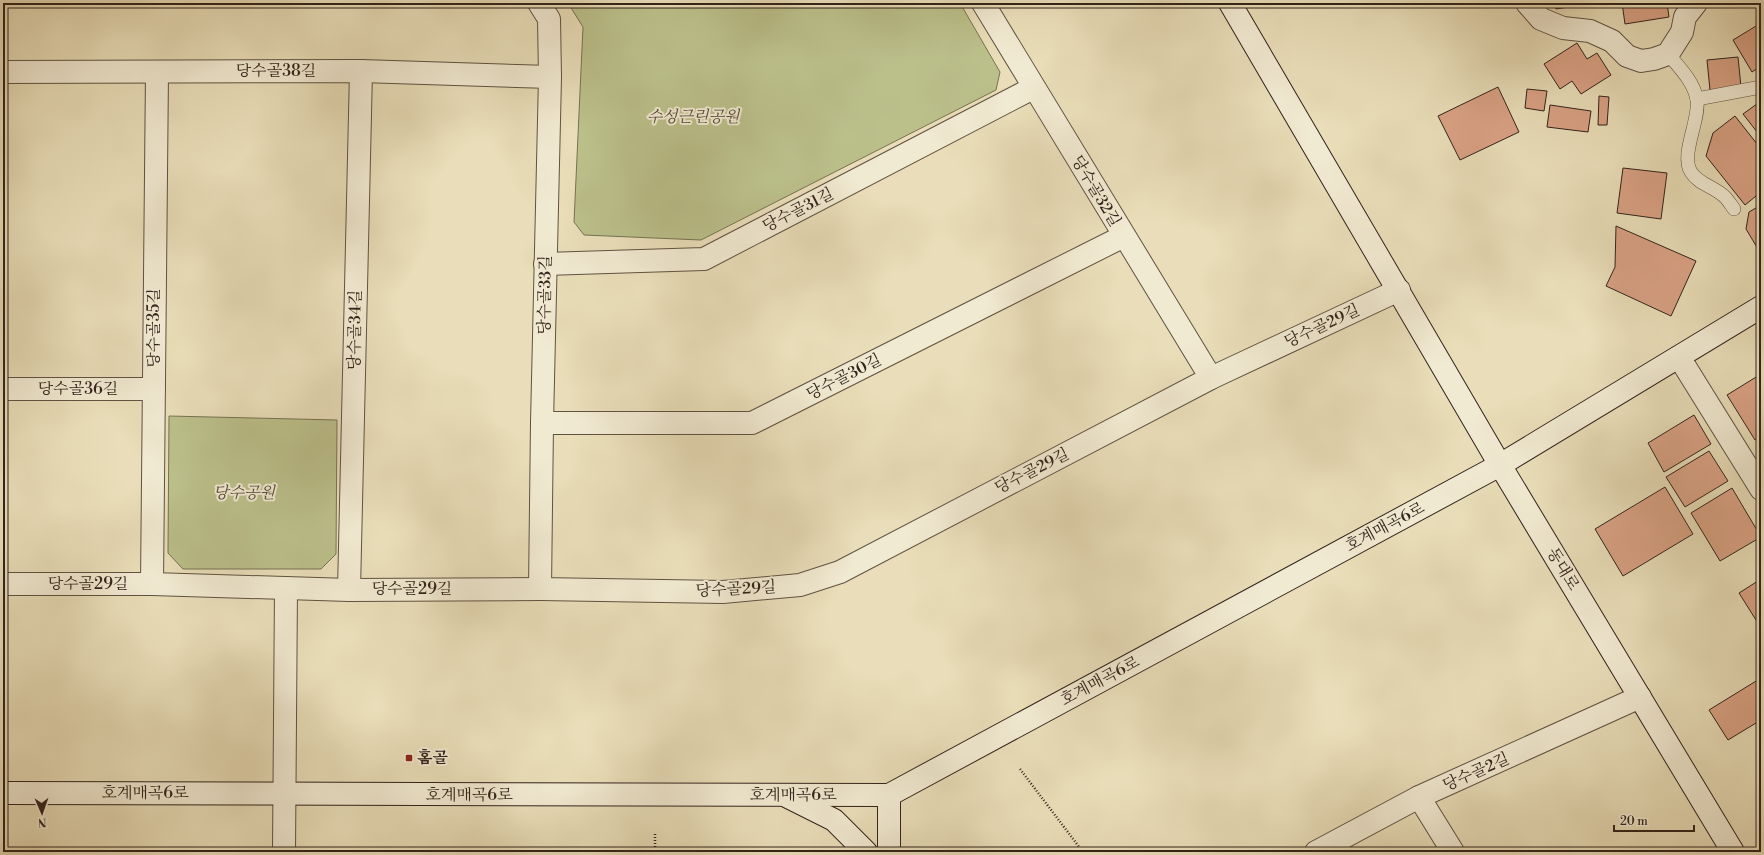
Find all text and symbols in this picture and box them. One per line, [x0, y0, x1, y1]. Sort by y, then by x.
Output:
street label: 당수골38길 [236, 61, 316, 81]
park label: 수성근린공원 [647, 107, 741, 127]
street label: 당수골32길 [1067, 152, 1125, 230]
street label: 당수골31길 [759, 184, 837, 236]
street label: 당수골33길 [534, 255, 556, 335]
street label: 당수골35길 [144, 288, 164, 368]
street label: 당수골34길 [344, 290, 366, 370]
street label: 당수골29길 [1281, 300, 1363, 352]
street label: 당수골30길 [803, 350, 885, 404]
street label: 당수골36길 [38, 379, 118, 399]
street label: 당수골29길 [992, 444, 1072, 498]
park label: 당수공원 [213, 483, 276, 503]
street label: 호계매곡6로 [1342, 498, 1429, 556]
street label: 동대로 [1542, 544, 1584, 594]
street label: 당수골29길 [48, 574, 128, 594]
street label: 당수골29길 [695, 577, 777, 601]
street label: 당수골29길 [372, 579, 452, 599]
street label: 호계매곡6로 [1057, 652, 1144, 710]
place label: 홈골 [417, 748, 448, 768]
street label: 당수골2길 [1440, 748, 1512, 796]
marker: 홈골 [404, 753, 414, 763]
street label: 호계매곡6로 [102, 783, 189, 803]
street label: 호계매곡6로 [426, 785, 513, 805]
street label: 호계매곡6로 [750, 785, 837, 805]
north arrow [22, 793, 62, 833]
scale bar [1614, 807, 1694, 833]
text: 20 m [1620, 814, 1648, 829]
text: N [37, 815, 47, 829]

